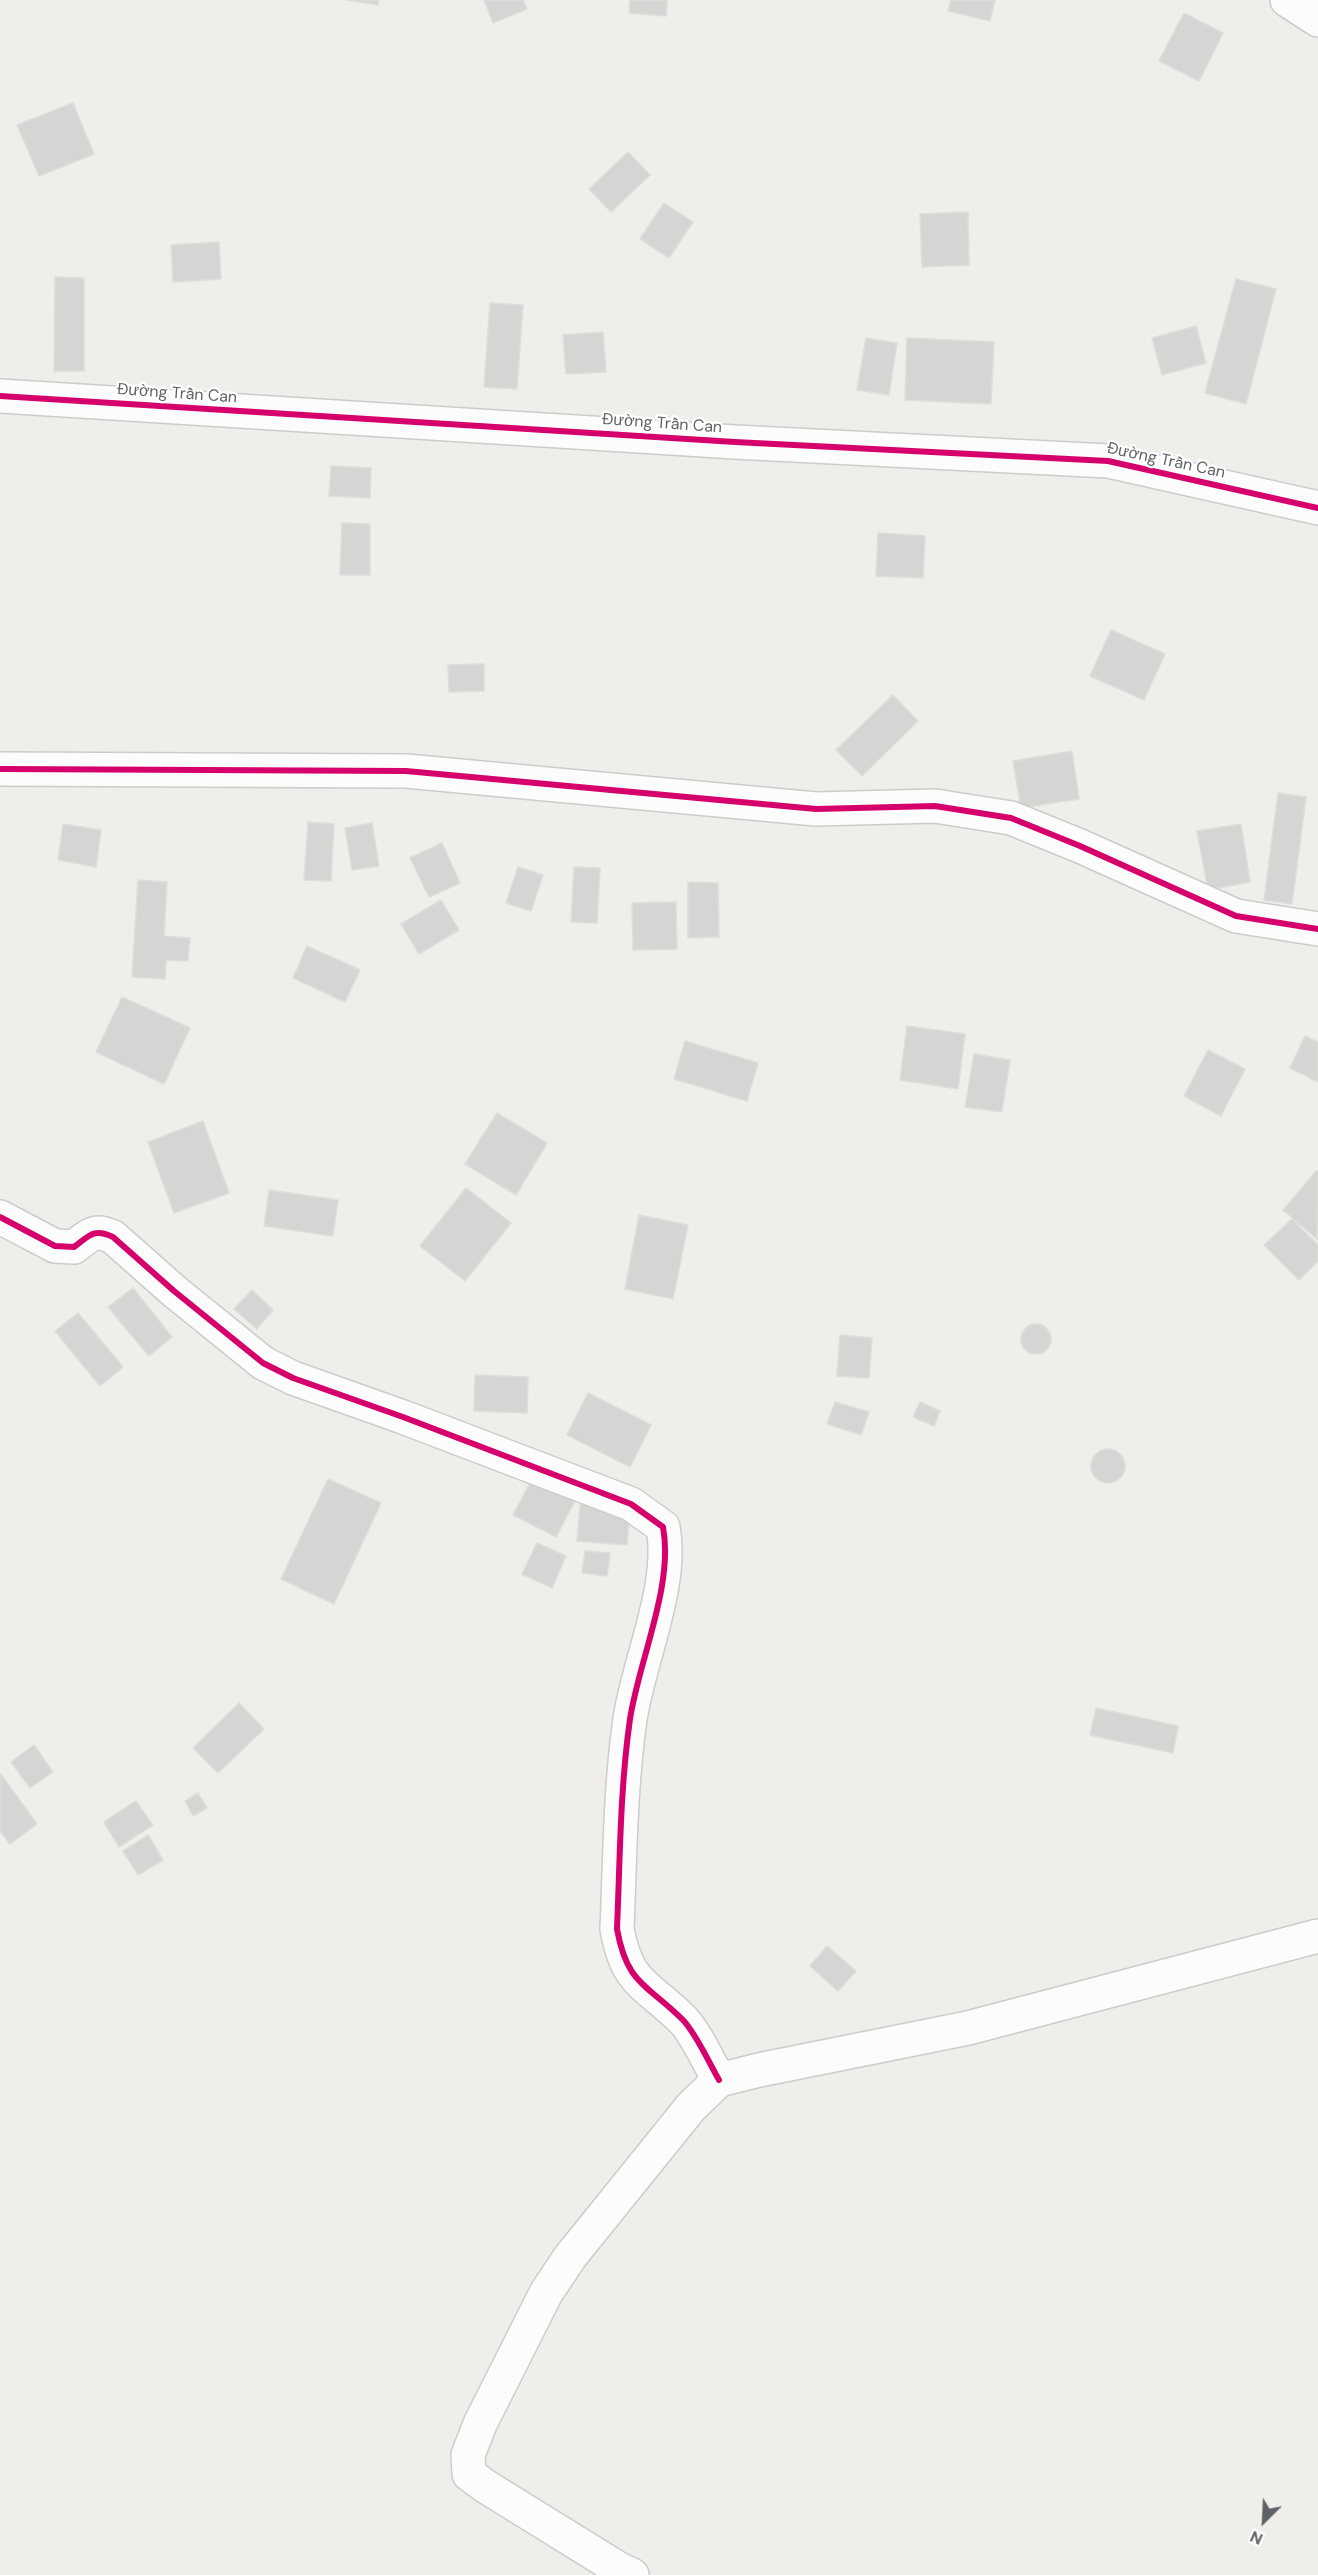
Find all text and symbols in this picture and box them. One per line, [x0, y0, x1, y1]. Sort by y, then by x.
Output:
street label: Đường Trần Can [116, 380, 238, 408]
street label: Đường Trần Can [601, 410, 723, 438]
street label: Đường Trần Can [1105, 439, 1227, 483]
north arrow [1234, 2491, 1294, 2551]
text: N [1247, 2526, 1266, 2550]

